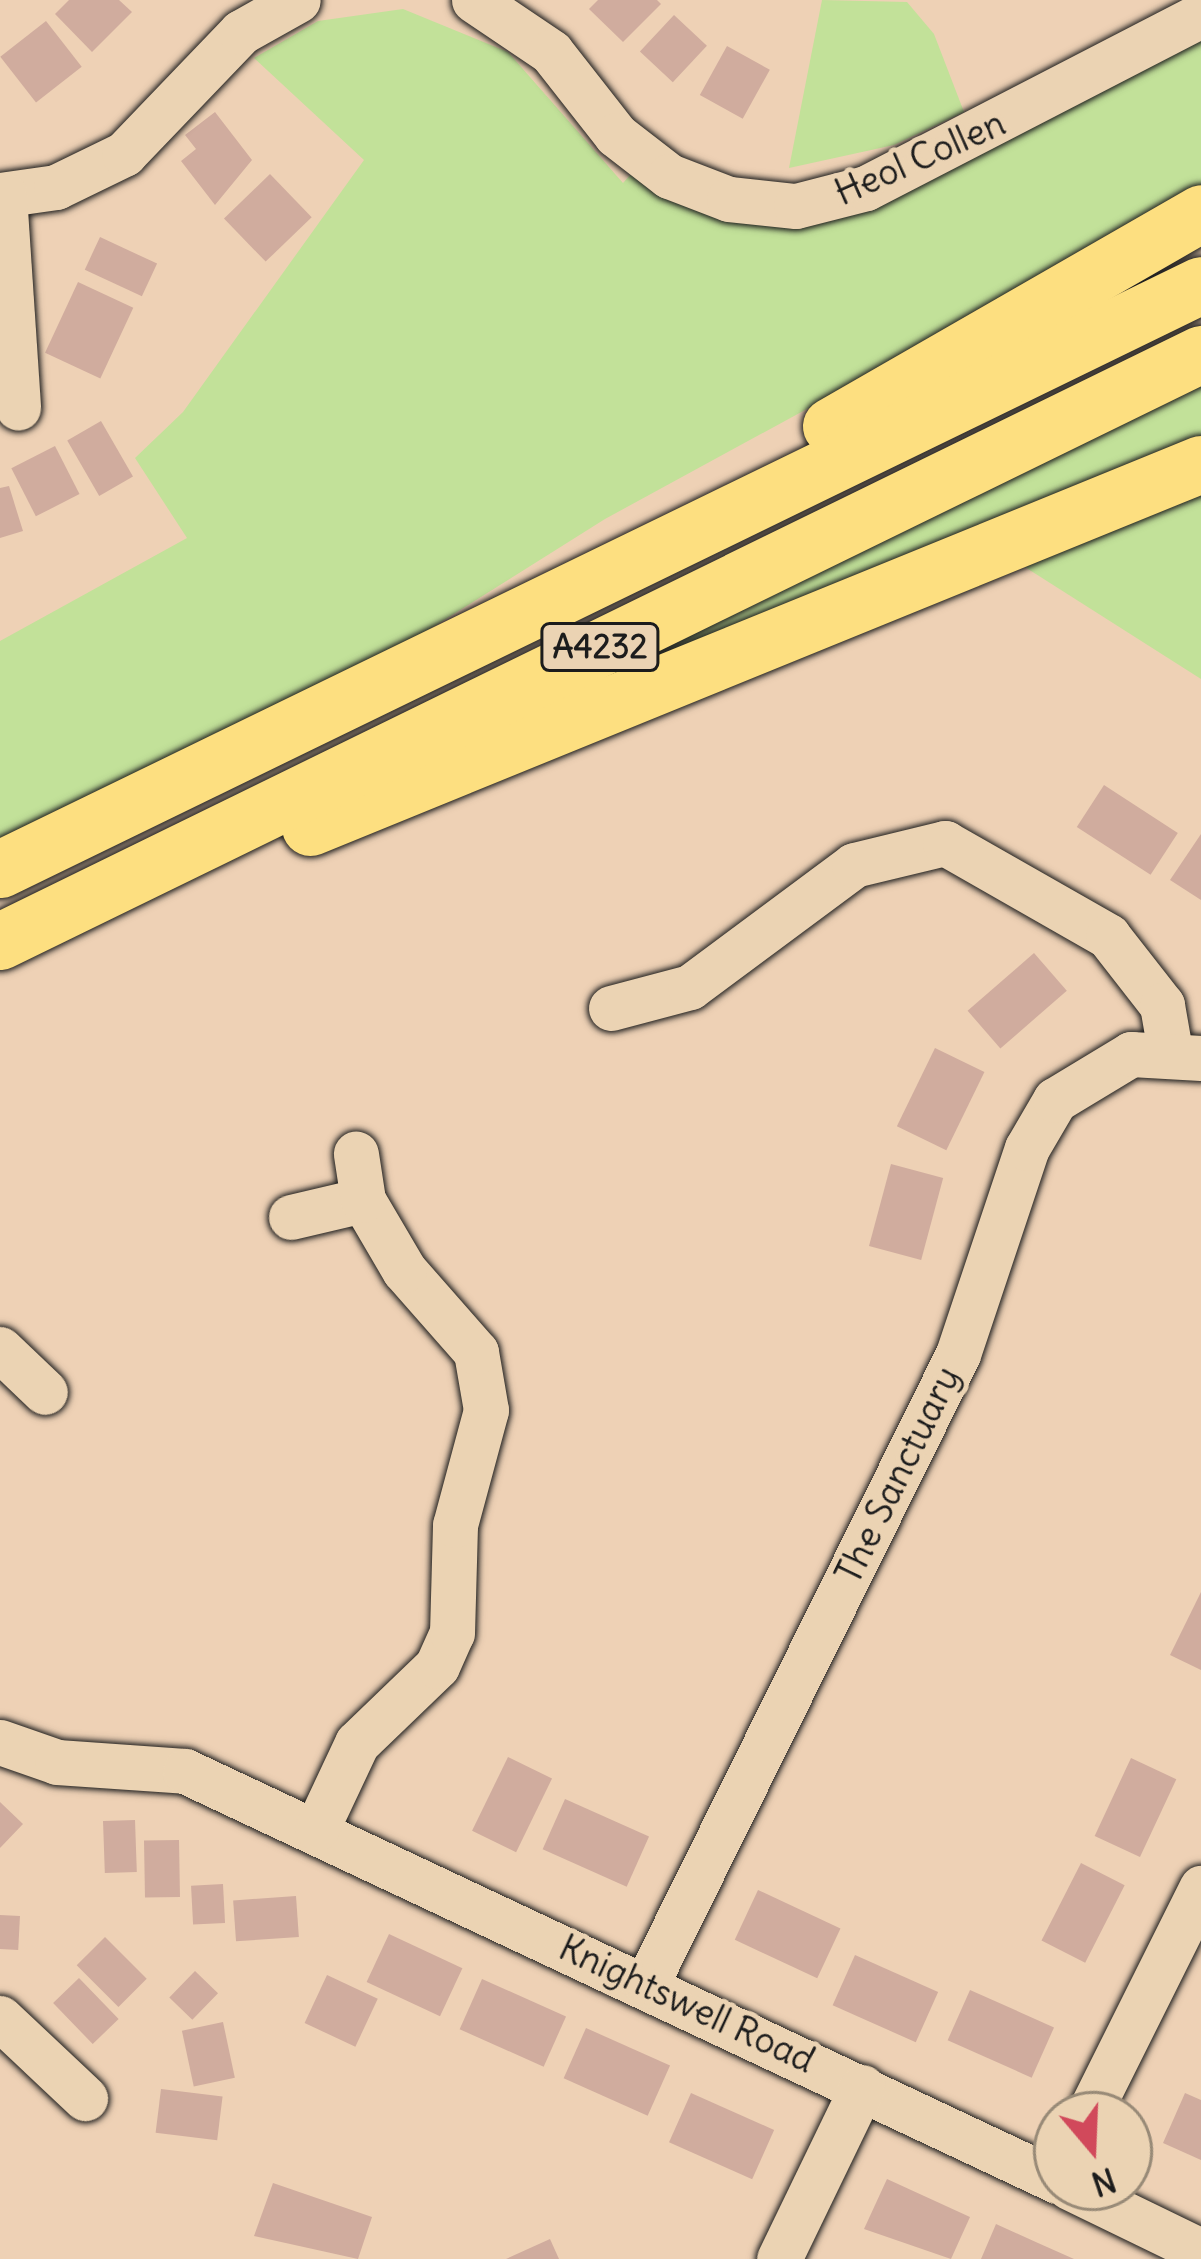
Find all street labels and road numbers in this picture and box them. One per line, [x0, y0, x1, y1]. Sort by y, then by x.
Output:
street label: Heol Collen [828, 101, 1012, 215]
road number: A4232 [540, 620, 660, 674]
street label: The Sanctuary [827, 1359, 969, 1591]
street label: Knightswell Road [552, 1926, 822, 2082]

